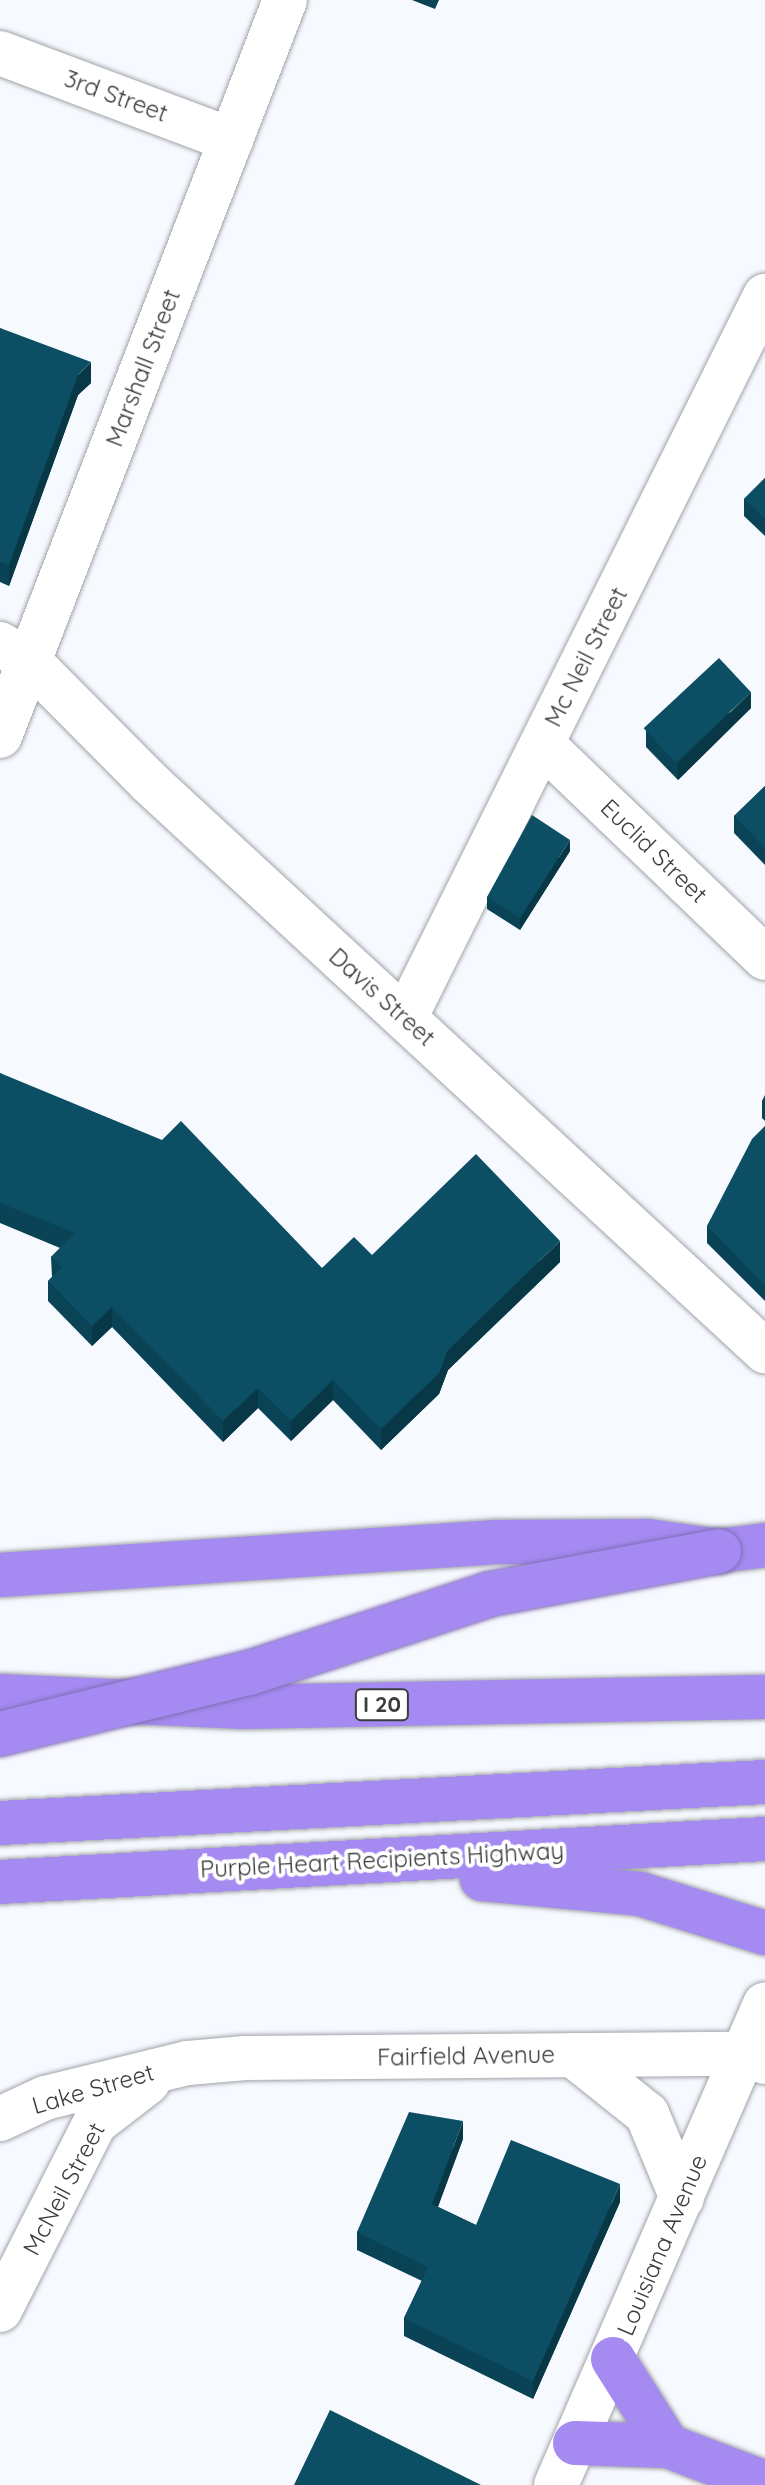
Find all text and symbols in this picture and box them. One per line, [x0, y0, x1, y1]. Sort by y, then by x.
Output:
street label: 3rd Street [60, 64, 172, 128]
street label: Marshall Street [100, 285, 186, 451]
street label: Mc Neil Street [539, 582, 633, 732]
street label: Euclid Street [595, 793, 713, 909]
street label: Davis Street [323, 942, 441, 1052]
road number: I 20 [354, 1687, 410, 1723]
street label: Purple Heart Recipients Highway [199, 1836, 565, 1884]
street label: Fairfield Avenue [377, 2040, 555, 2072]
street label: Lake Street [29, 2058, 157, 2120]
street label: McNeil Street [17, 2118, 111, 2260]
street label: Louisiana Avenue [611, 2150, 713, 2340]

